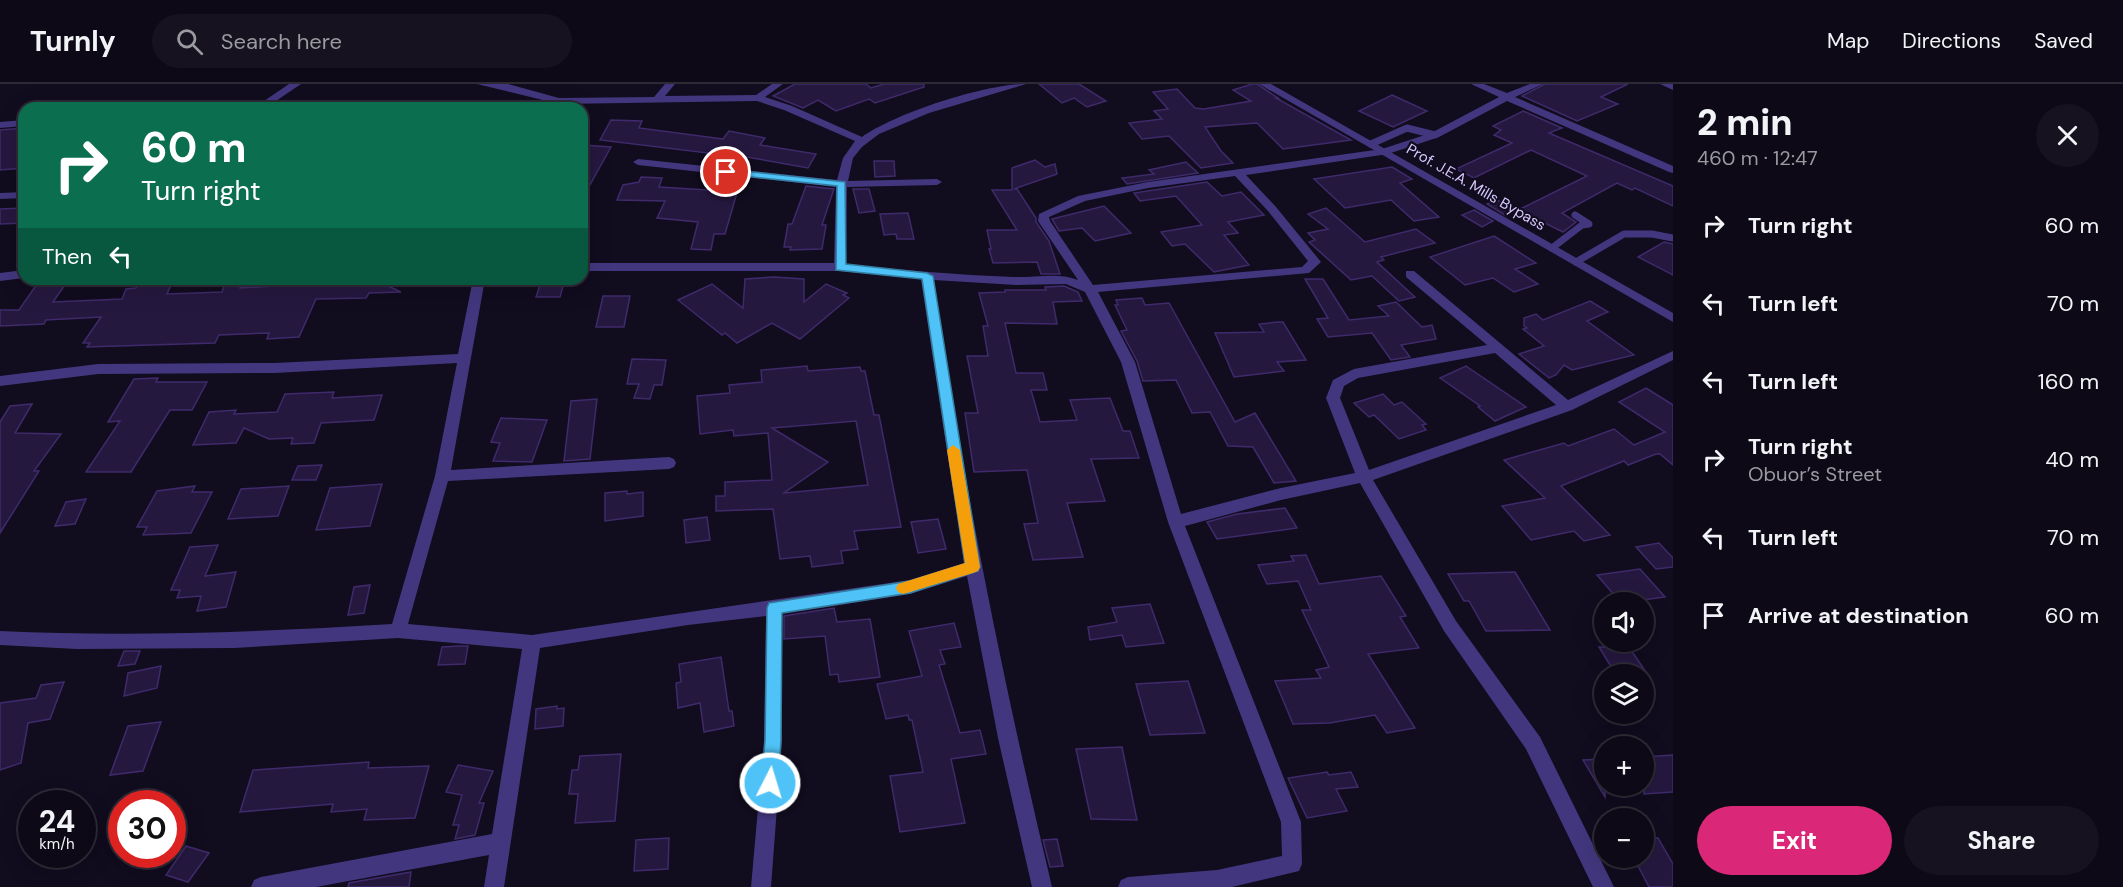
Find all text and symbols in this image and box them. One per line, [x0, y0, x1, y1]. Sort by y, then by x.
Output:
search box [152, 14, 572, 68]
text: Turnly [30, 23, 116, 60]
icon: search [173, 25, 206, 58]
text: Search here [221, 27, 342, 56]
text: Map [1827, 27, 1869, 55]
text: Directions [1902, 27, 2001, 55]
text: Saved [2034, 27, 2093, 55]
text: 2 min [1697, 99, 1793, 146]
button: close [2036, 104, 2099, 167]
text: 60 m [141, 120, 247, 175]
icon: right [42, 126, 120, 204]
street label: Prof. J.E.A. Mills Bypass [1403, 139, 1549, 235]
text: 460 m · 12:47 [1697, 145, 1818, 171]
pin [700, 146, 751, 197]
icon: arrive [709, 155, 742, 188]
text: Turn right [141, 173, 261, 208]
icon: right [1697, 209, 1730, 242]
text: Turn right [1748, 211, 1853, 240]
text: 60 m [2045, 211, 2099, 240]
icon: left [104, 240, 137, 273]
text: Then [42, 242, 92, 271]
icon: left [1697, 287, 1730, 320]
text: Turn left [1748, 289, 1838, 318]
text: 70 m [2047, 289, 2099, 318]
icon: left [1697, 365, 1730, 398]
text: Turn left [1748, 367, 1838, 396]
text: 160 m [2038, 367, 2099, 396]
text: Turn right [1748, 432, 1853, 461]
icon: right [1697, 443, 1730, 476]
text: 40 m [2045, 445, 2099, 474]
text: Obuor’s Street [1748, 461, 1882, 487]
icon: left [1697, 521, 1730, 554]
text: Turn left [1748, 523, 1838, 552]
text: 70 m [2047, 523, 2099, 552]
map controls [1594, 592, 1654, 868]
button: sound [1594, 592, 1654, 652]
icon: arrive [1697, 599, 1730, 632]
text: Arrive at destination [1748, 601, 1969, 630]
text: 60 m [2045, 601, 2099, 630]
button: layers [1594, 664, 1654, 724]
button: + [1594, 736, 1654, 796]
position arrow [738, 751, 802, 815]
speed limit sign: 30 [108, 790, 186, 868]
text: 24 [39, 802, 75, 841]
button: Exit [1697, 806, 1892, 875]
button: Share [1904, 806, 2099, 875]
button: − [1594, 808, 1654, 868]
text: km/h [39, 834, 75, 854]

